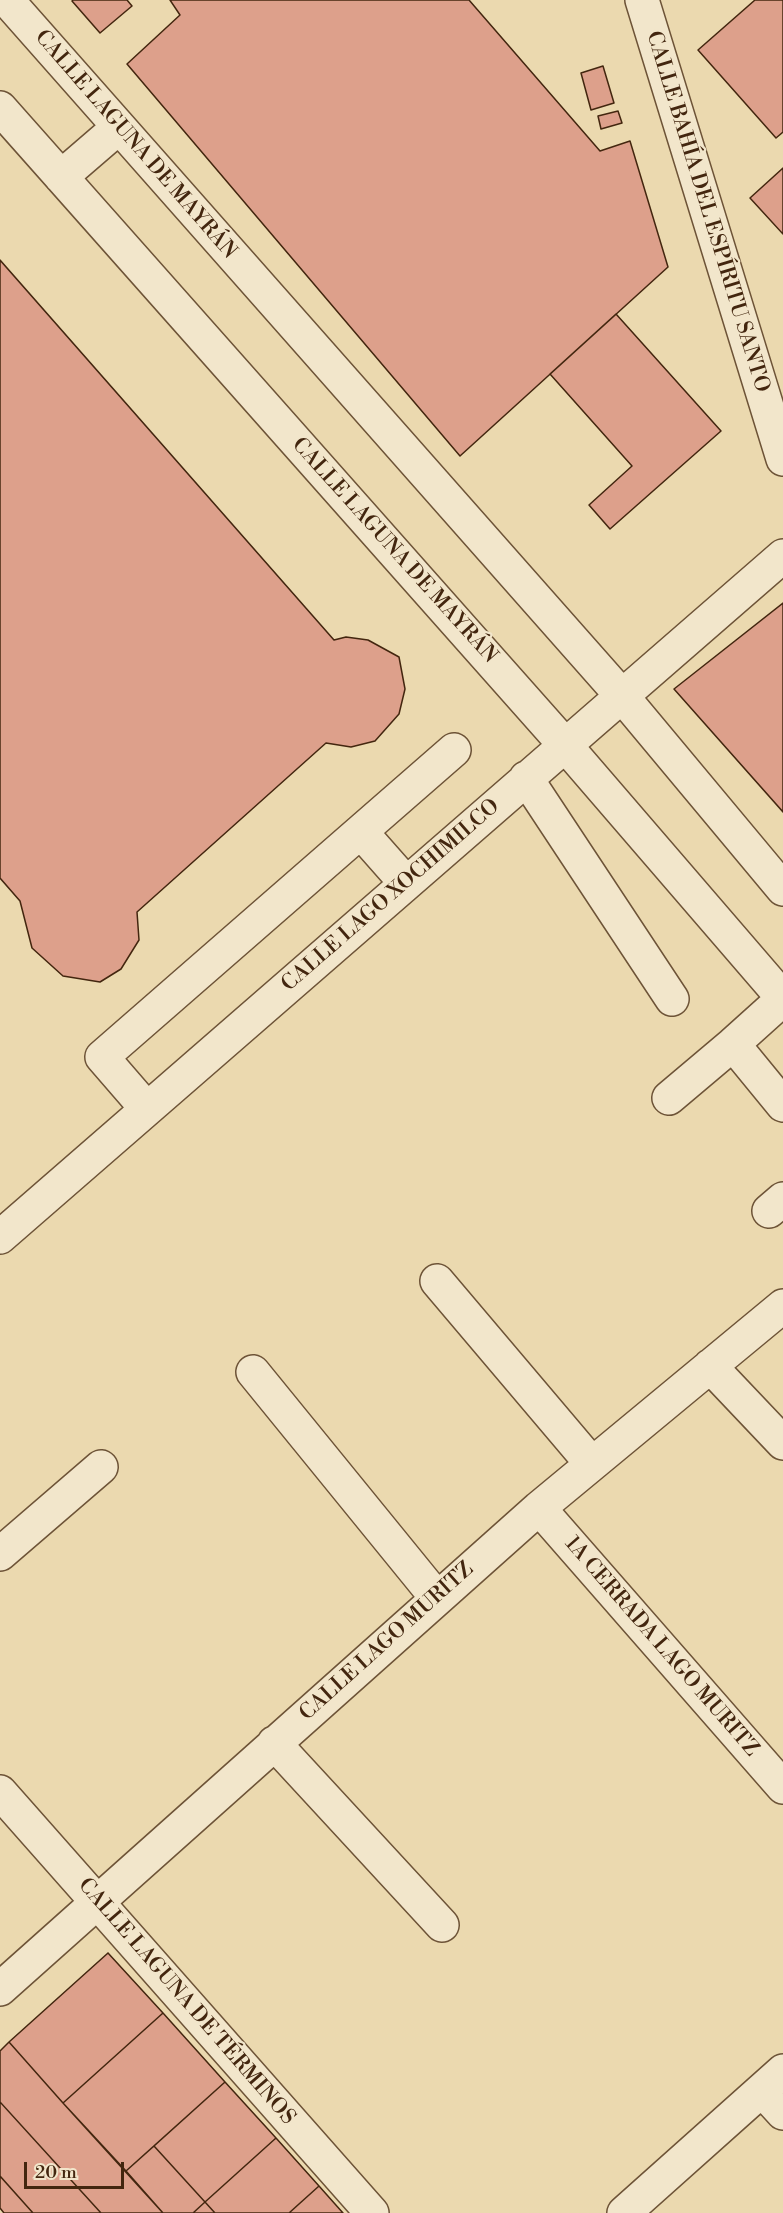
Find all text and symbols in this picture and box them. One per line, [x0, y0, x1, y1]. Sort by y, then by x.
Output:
street label: CALLE LAGUNA DE MAYRÁN [29, 25, 241, 265]
street label: CALLE BAHÍA DEL ESPÍRITU SANTO [640, 28, 774, 396]
street label: CALLE LAGUNA DE MAYRÁN [286, 433, 502, 669]
street label: CALLE LAGO XOCHIMILCO [277, 795, 505, 997]
street label: 1A CERRADA LAGO MURITZ [559, 1532, 763, 1762]
street label: CALLE LAGO MURITZ [295, 1557, 479, 1727]
street label: CALLE LAGUNA DE TÉRMINOS [72, 1874, 300, 2130]
scale bar [27, 2150, 128, 2188]
text: 20 m [35, 2161, 77, 2184]

